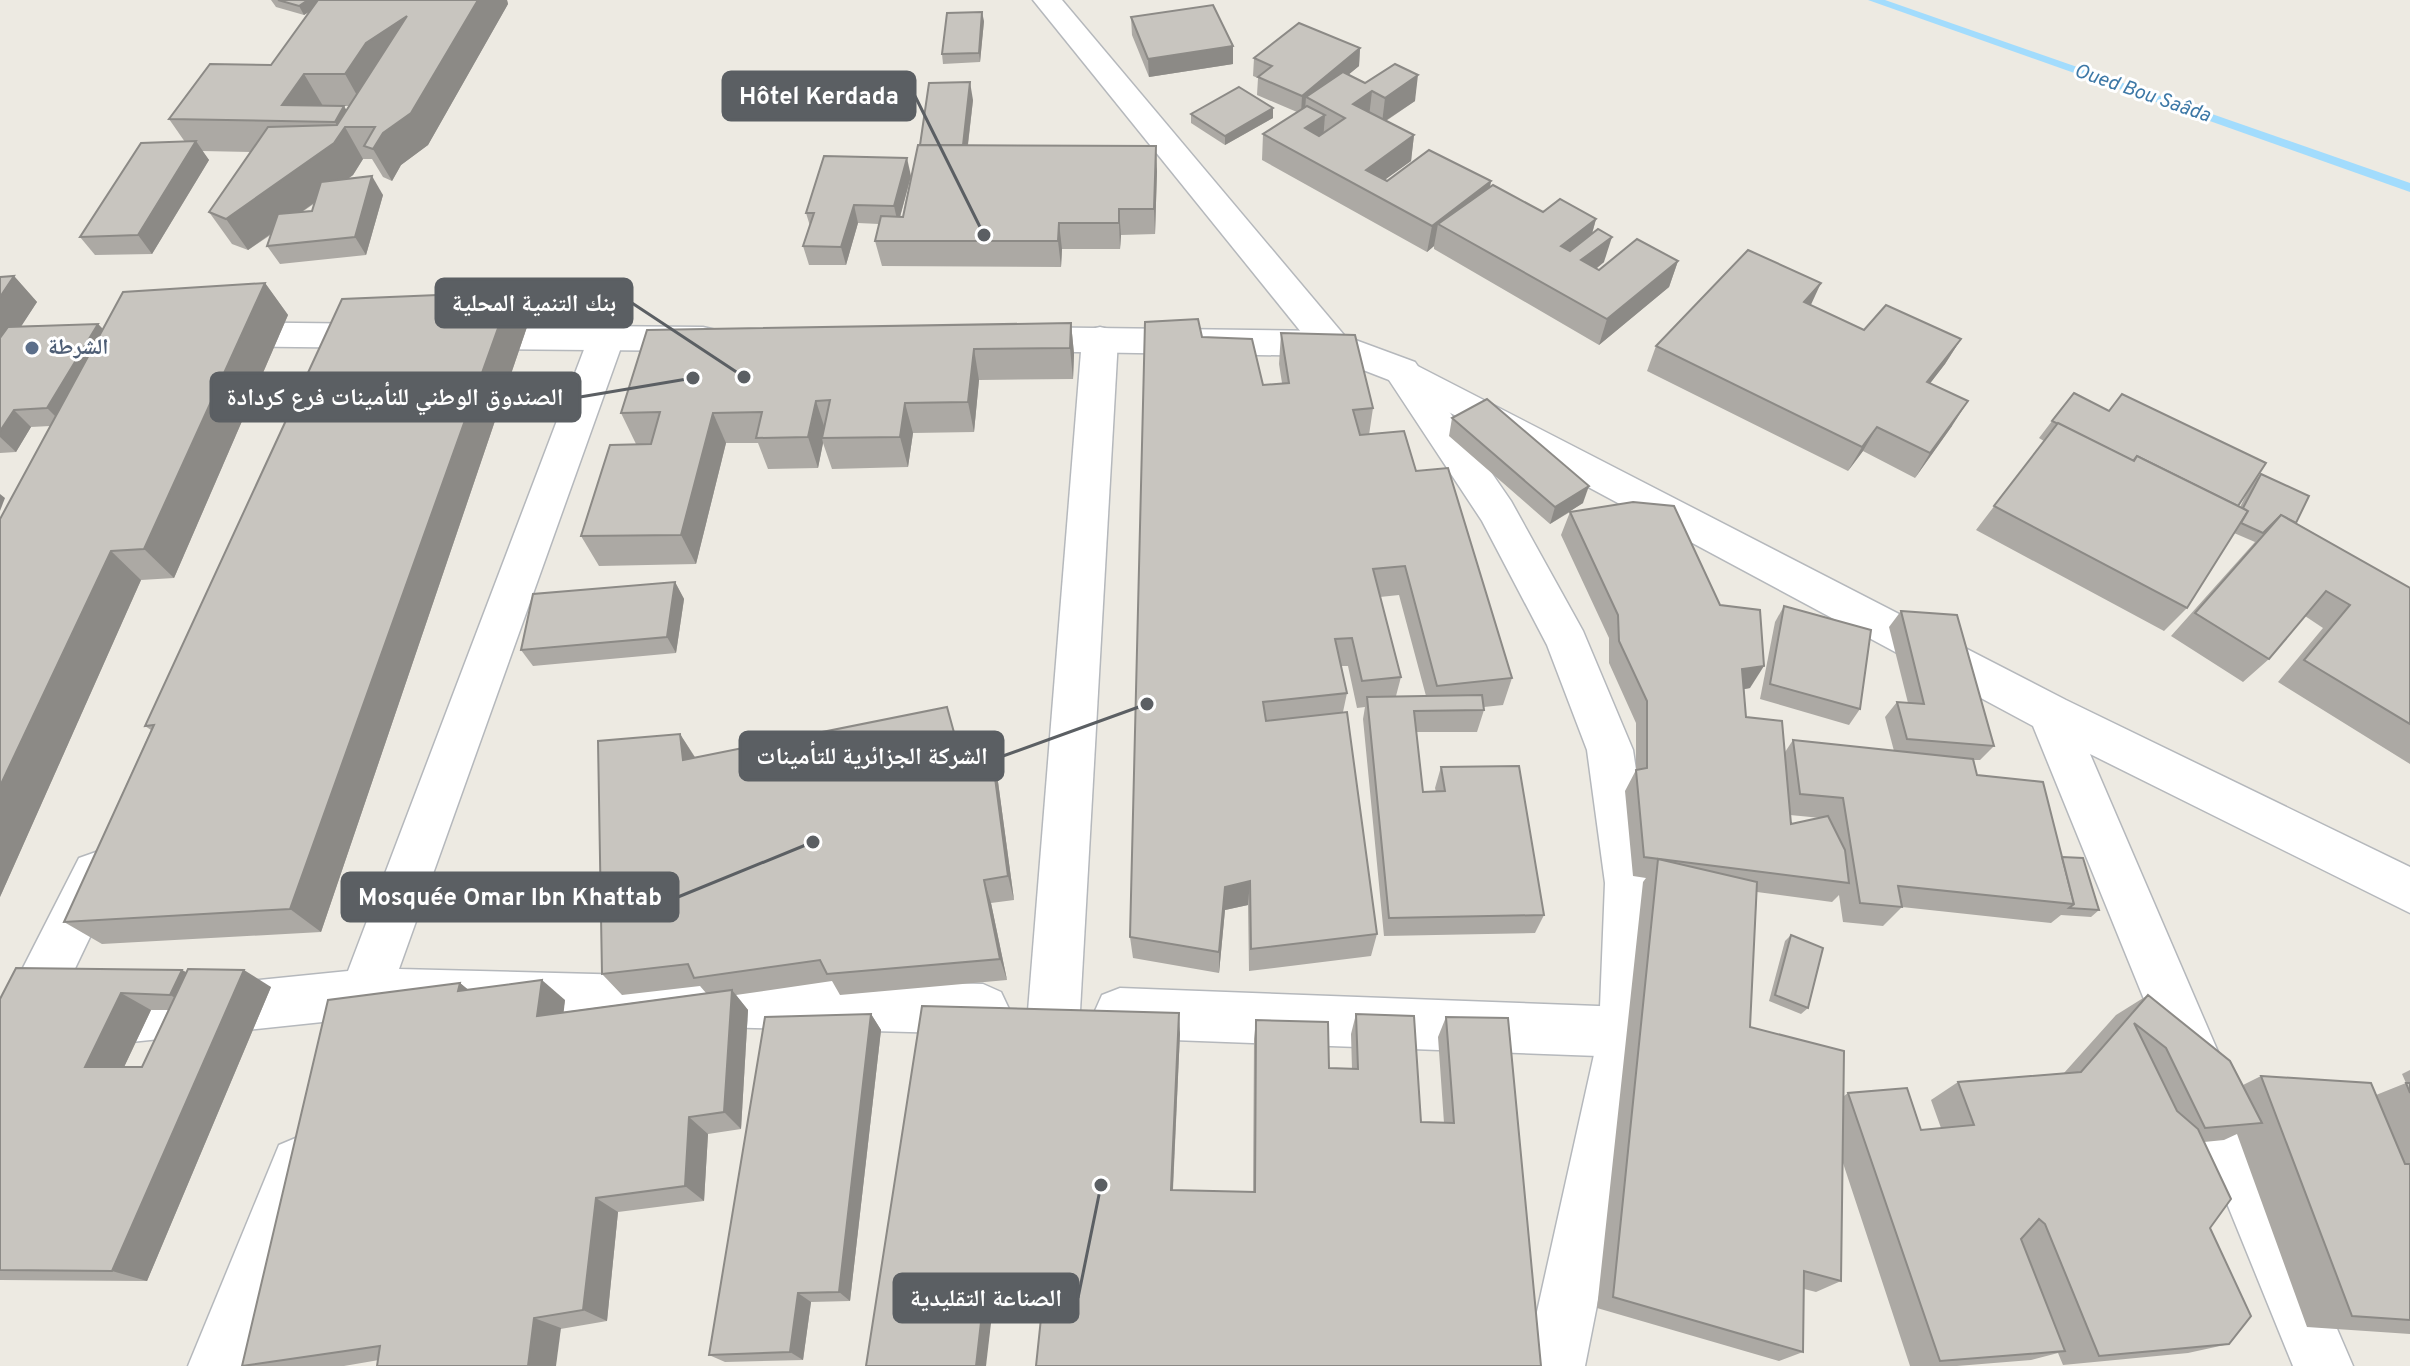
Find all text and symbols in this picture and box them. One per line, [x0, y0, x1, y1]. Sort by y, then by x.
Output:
water label: Oued Bou Saâda [2070, 58, 2214, 130]
callout: Hôtel Kerdada [723, 72, 915, 120]
text: Hôtel Kerdada [739, 83, 899, 113]
callout: بنك التنمية المحلية [436, 279, 632, 327]
text: بنك التنمية المحلية [452, 290, 616, 320]
place label: الشرطة [48, 335, 109, 362]
marker: الشرطة [23, 339, 41, 357]
callout: الصندوق الوطني للنأمينات فرع كردادة [211, 373, 580, 421]
text: الصندوق الوطني للنأمينات فرع كردادة [227, 381, 563, 416]
callout: الشركة الجزائرية للتأمينات [740, 732, 1003, 780]
text: الشركة الجزائرية للتأمينات [756, 740, 988, 773]
callout: Mosquée Omar Ibn Khattab [342, 873, 678, 921]
text: Mosquée Omar Ibn Khattab [358, 884, 662, 914]
callout: الصناعة التقليدية [894, 1274, 1078, 1322]
text: الصناعة التقليدية [910, 1285, 1062, 1315]

